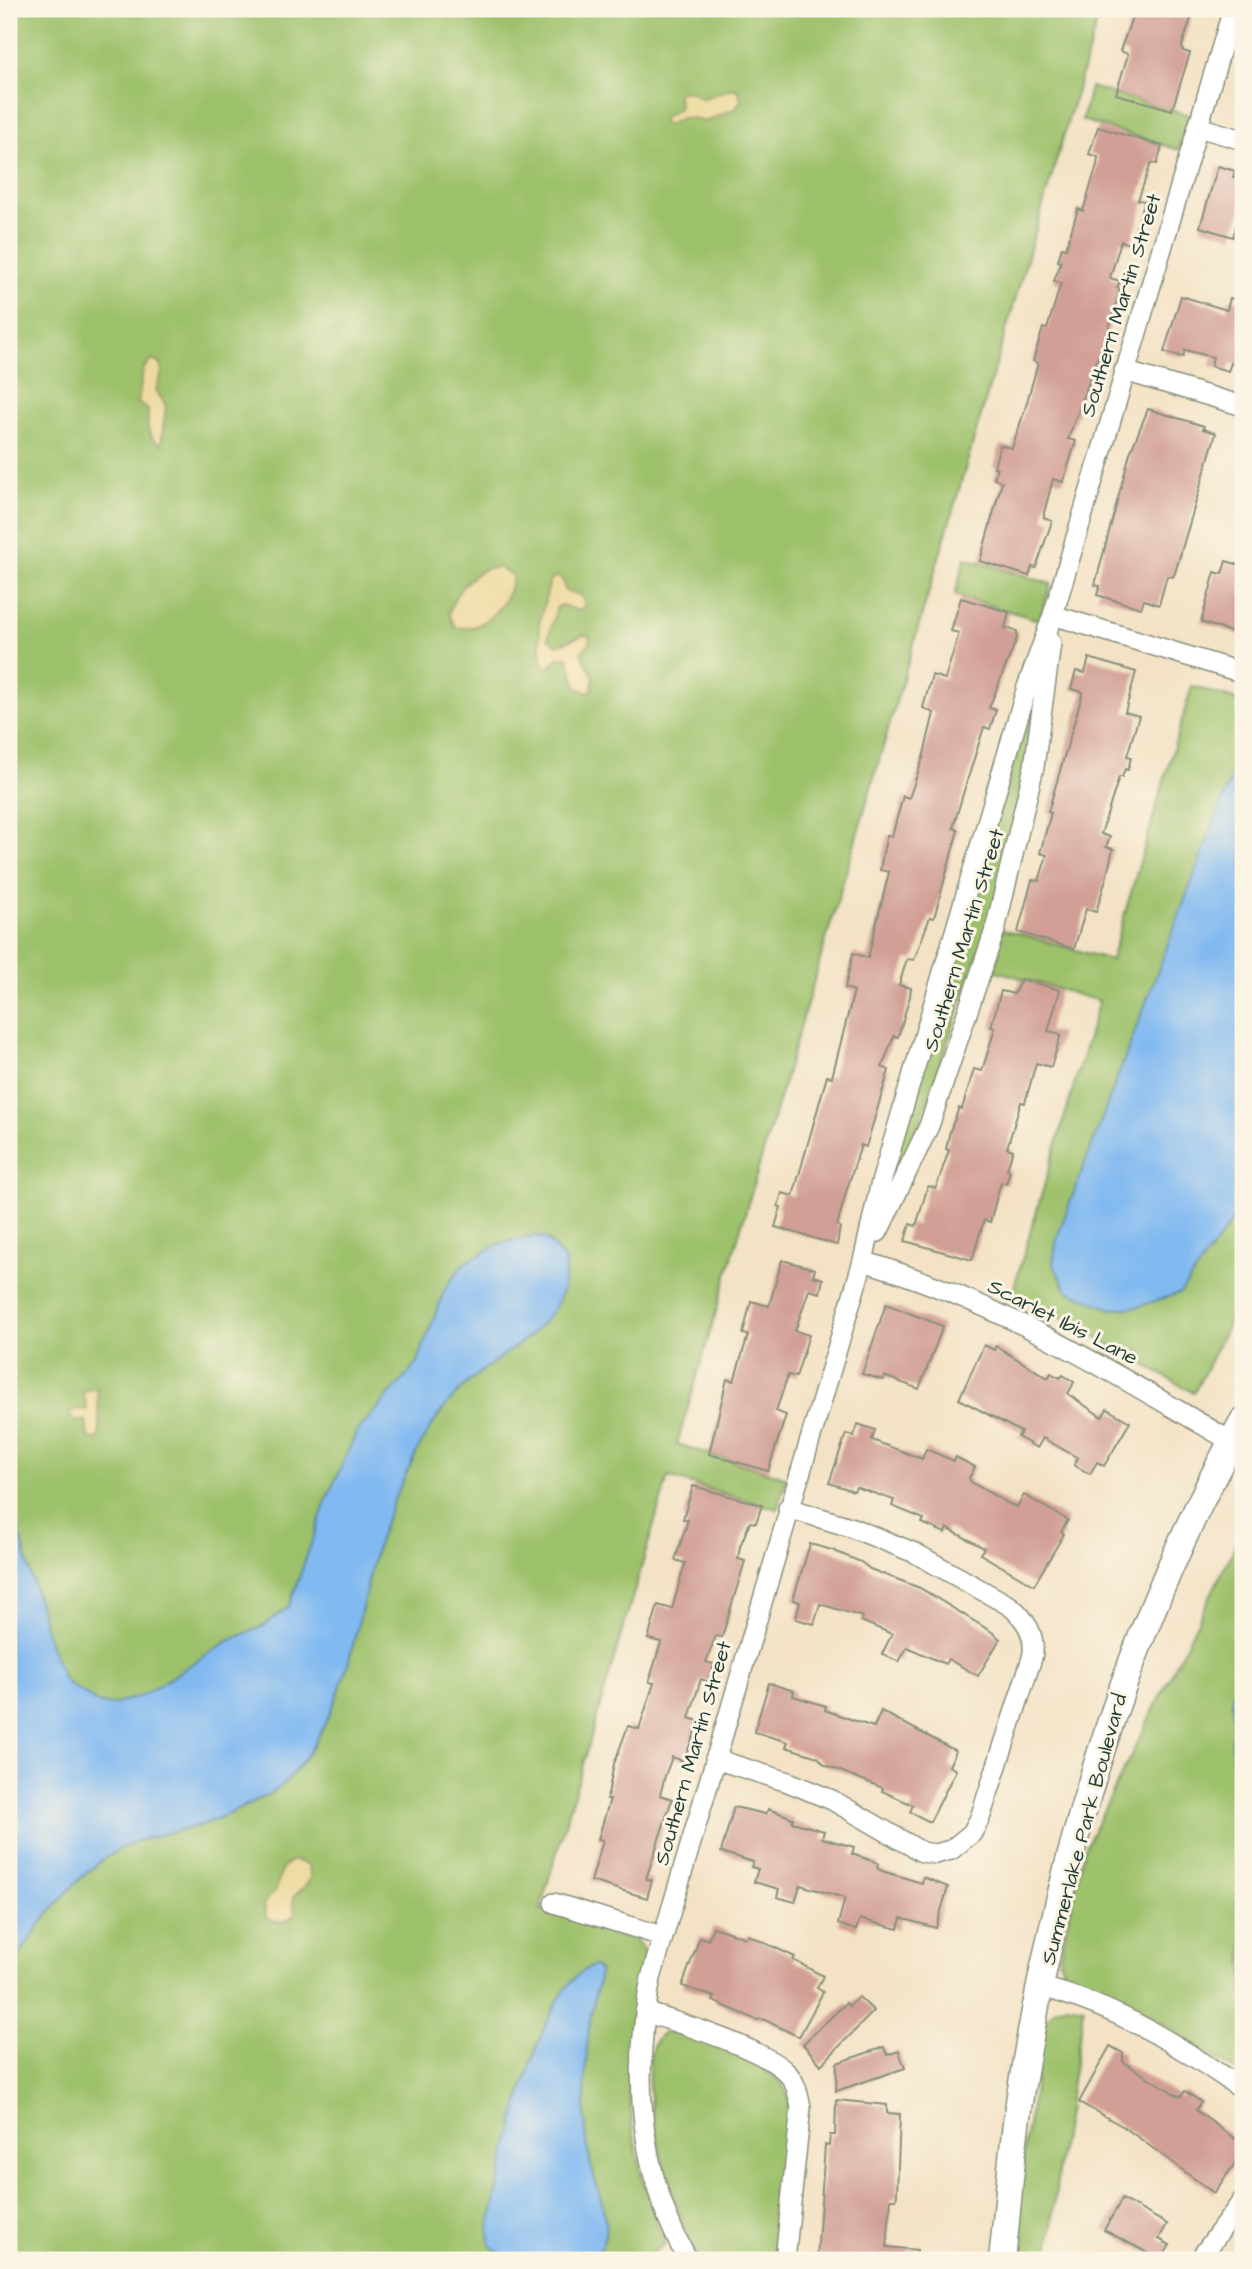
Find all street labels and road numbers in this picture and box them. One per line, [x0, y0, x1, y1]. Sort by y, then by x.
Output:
street label: Southern Martin Street [1073, 189, 1169, 420]
street label: Southern Martin Street [916, 824, 1012, 1055]
street label: Scarlet Ibis Lane [983, 1272, 1143, 1372]
street label: Southern Martin Street [647, 1637, 739, 1868]
street label: Summerlake Park Boulevard [1034, 1690, 1134, 1968]

